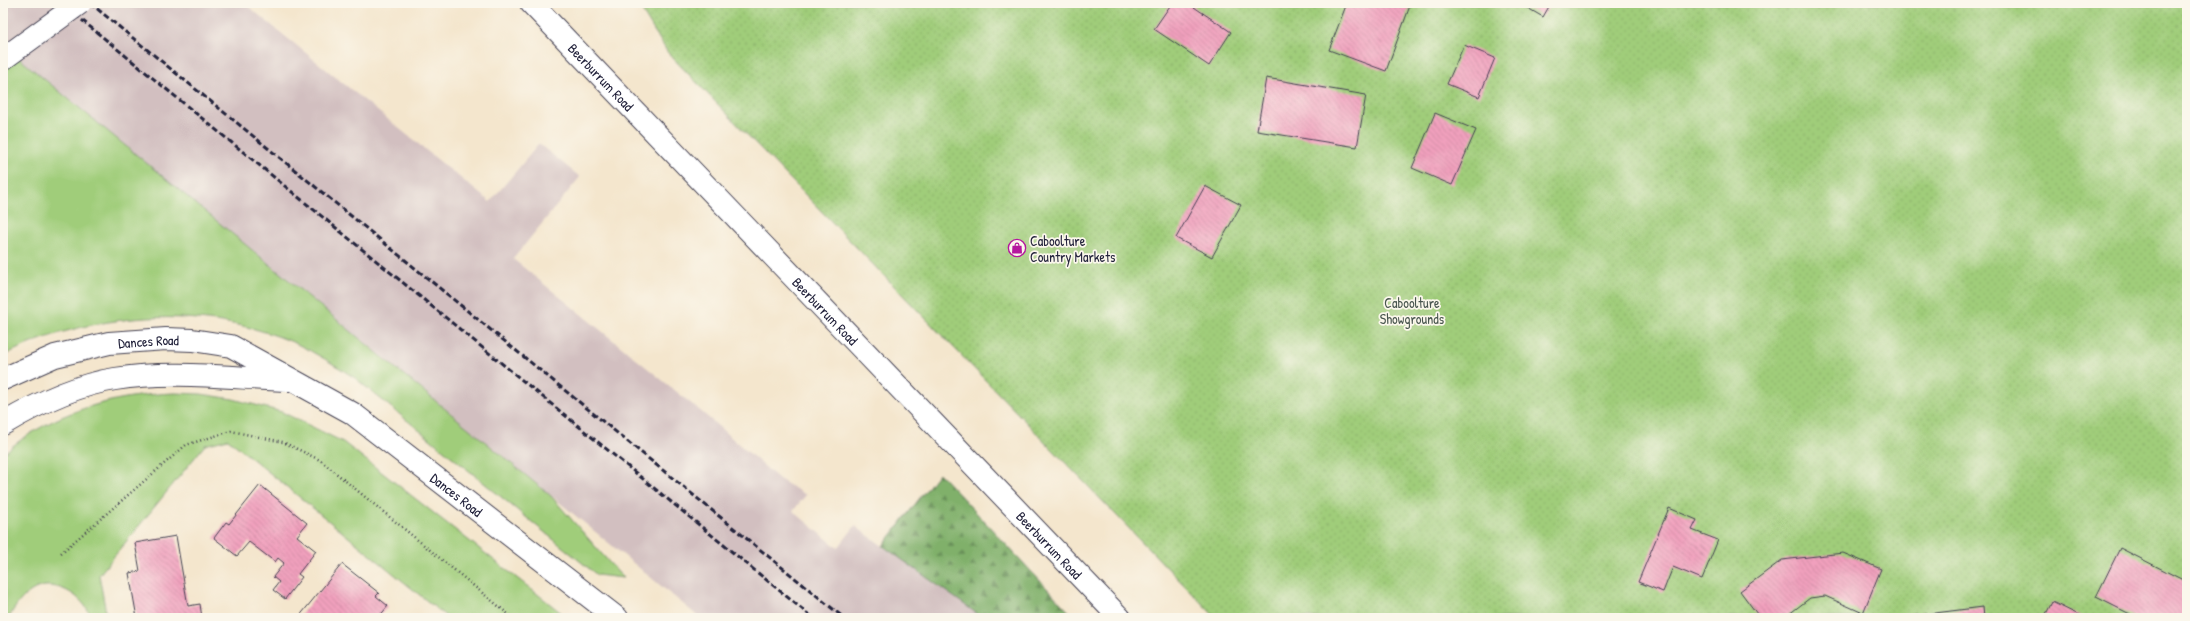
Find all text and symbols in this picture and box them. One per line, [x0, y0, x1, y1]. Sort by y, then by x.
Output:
street label: Beerburrum Road [565, 39, 639, 115]
place label: Caboolture Country Markets [1030, 231, 1115, 267]
shop icon: Caboolture Country Markets [1007, 238, 1027, 258]
street label: Beerburrum Road [789, 273, 863, 349]
park label: Caboolture Showgrounds [1380, 293, 1444, 329]
street label: Dances Road [117, 329, 180, 352]
street label: Dances Road [427, 468, 487, 521]
street label: Beerburrum Road [1013, 507, 1087, 583]

